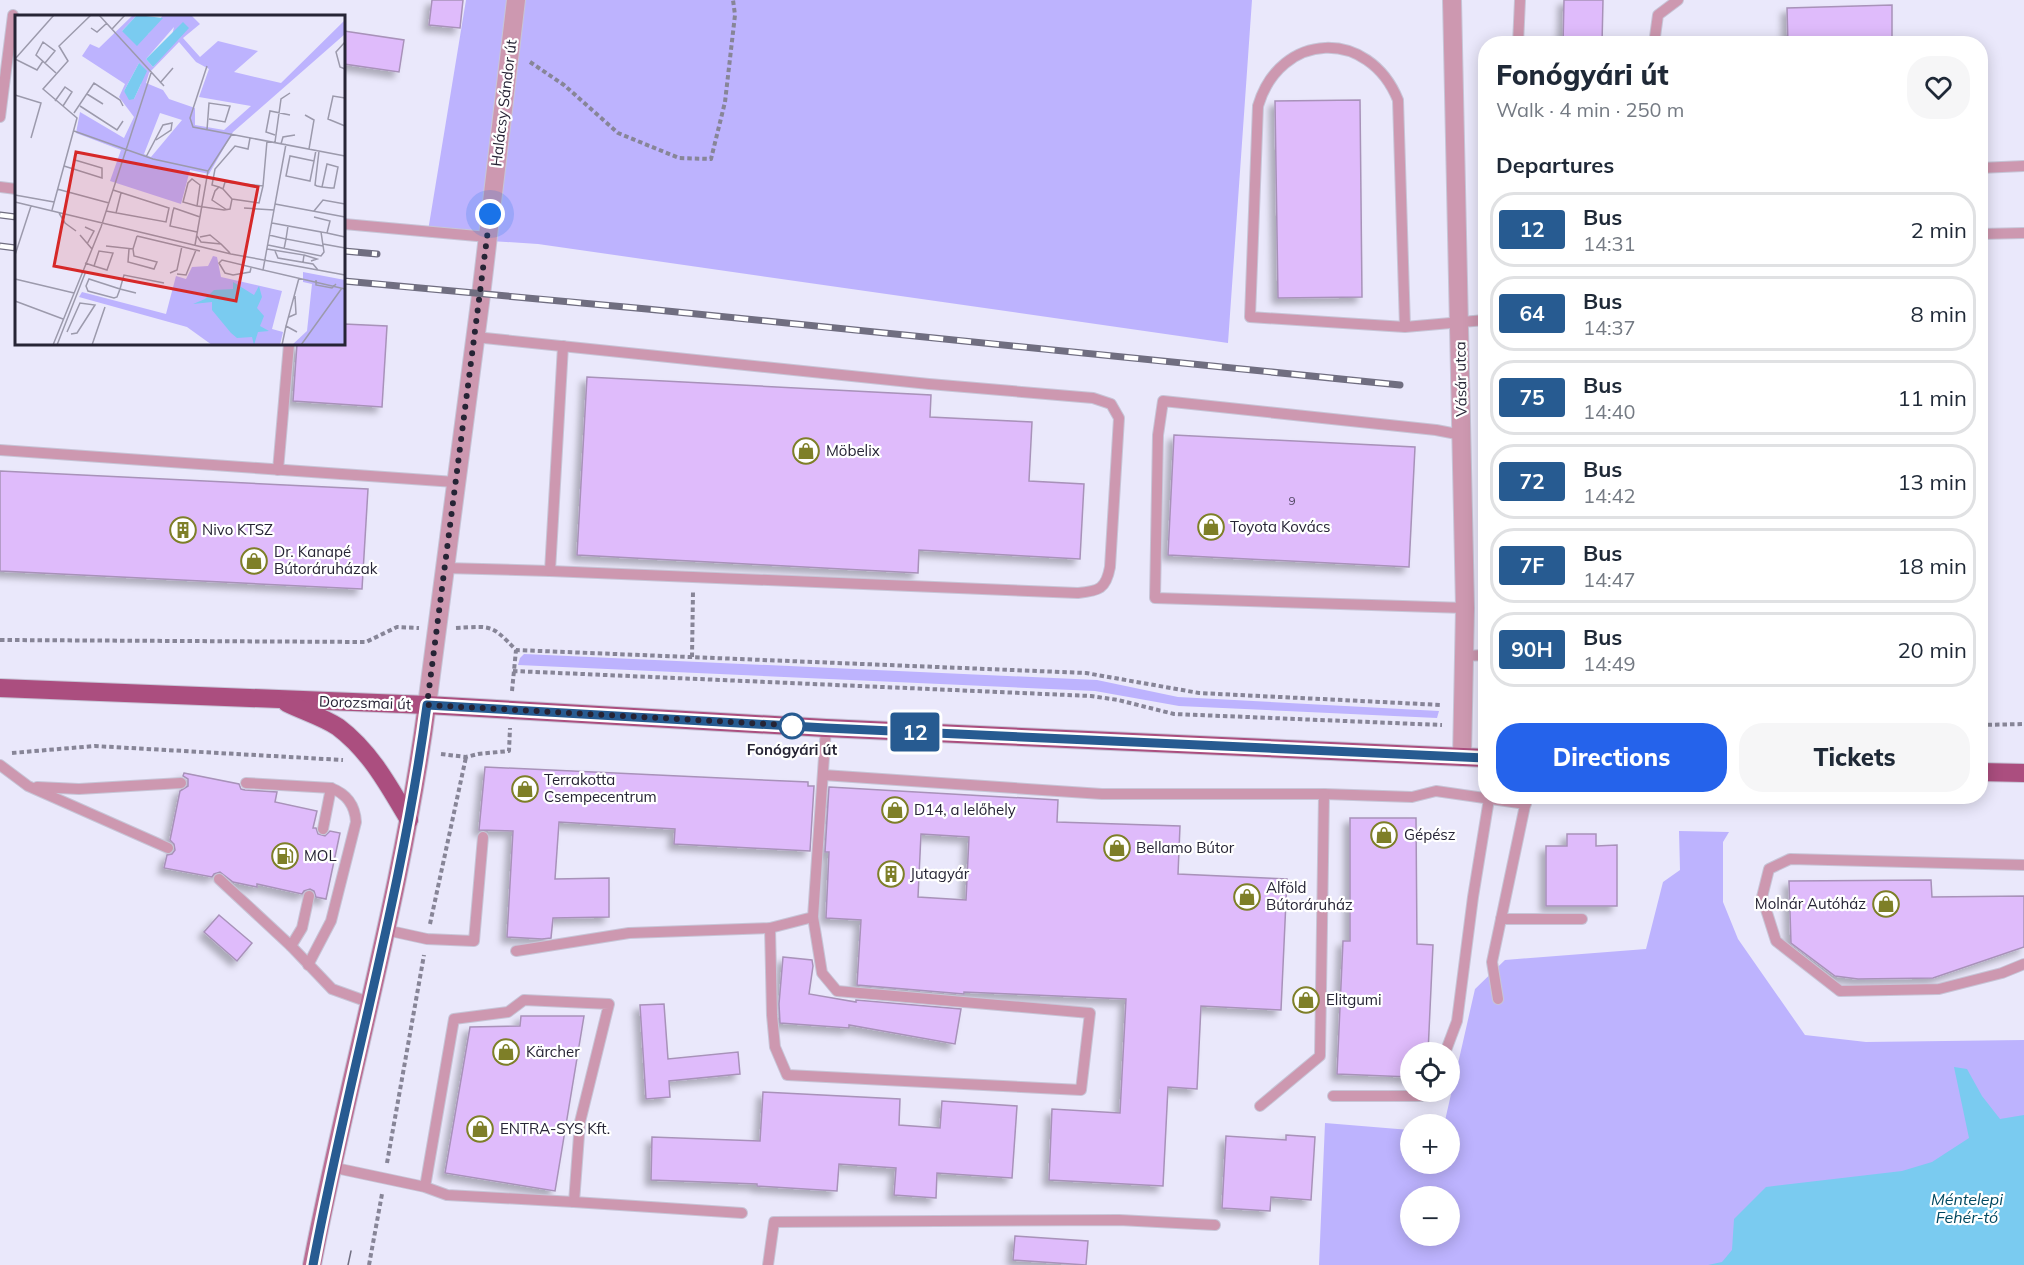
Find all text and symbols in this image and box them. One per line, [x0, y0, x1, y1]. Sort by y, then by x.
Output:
inset map [15, 15, 345, 345]
street label: Halácsy Sándor út [486, 38, 521, 167]
button: heart [1907, 56, 1970, 119]
text: Fonógyári út [1496, 57, 1669, 92]
text: Walk · 4 min · 250 m [1496, 97, 1684, 122]
text: Departures [1496, 151, 1614, 179]
your location [475, 199, 505, 229]
text: Bus [1583, 203, 1622, 231]
text: 12 [1519, 216, 1545, 242]
text: 2 min [1911, 216, 1967, 244]
text: 14:31 [1583, 231, 1636, 256]
text: Bus [1583, 287, 1622, 315]
text: 64 [1519, 300, 1545, 326]
text: 8 min [1911, 300, 1967, 328]
text: 14:37 [1583, 315, 1636, 340]
street label: Vásár utca [1450, 341, 1471, 417]
text: Bus [1583, 371, 1622, 399]
text: 75 [1519, 384, 1545, 410]
text: 11 min [1897, 384, 1967, 412]
text: 14:40 [1583, 399, 1636, 424]
shop icon: Möbelix [791, 436, 821, 466]
place label: Möbelix [826, 441, 880, 460]
text: Bus [1583, 455, 1622, 483]
text: 72 [1519, 468, 1545, 494]
text: 13 min [1897, 468, 1967, 496]
text: 14:42 [1583, 483, 1636, 508]
house number: 9 [1288, 493, 1296, 508]
shop icon: Toyota Kovács [1196, 512, 1226, 542]
building icon: Nivo KTSZ [168, 515, 198, 545]
place label: Toyota Kovács [1230, 517, 1331, 536]
place label: Nivo KTSZ [202, 520, 273, 539]
text: Bus [1583, 539, 1622, 567]
place label: Dr. Kanapé Bútoráruházak [274, 542, 378, 578]
shop icon: Dr. Kanapé Bútoráruházak [239, 546, 269, 576]
text: 7F [1520, 552, 1544, 578]
text: 18 min [1897, 552, 1967, 580]
text: 14:47 [1583, 567, 1636, 592]
text: Bus [1583, 623, 1622, 651]
text: 90H [1511, 636, 1553, 662]
text: 20 min [1897, 636, 1967, 664]
text: 14:49 [1583, 651, 1636, 676]
street label: Dorozsmai út [319, 691, 411, 714]
line badge: 12 [888, 712, 942, 752]
marker: Fonógyári út [779, 713, 805, 739]
text: 12 [902, 719, 928, 745]
button: Directions [1496, 723, 1727, 792]
button: Tickets [1739, 723, 1970, 792]
place label: Fonógyári út [747, 740, 838, 759]
place label: Terrakotta Csempecentrum [544, 770, 657, 806]
shop icon: Terrakotta Csempecentrum [510, 774, 540, 804]
shop icon: D14, a lelőhely [880, 795, 910, 825]
place label: D14, a lelőhely [914, 800, 1016, 819]
shop icon: Gépész [1369, 820, 1399, 850]
place label: Gépész [1404, 825, 1456, 844]
shop icon: Bellamo Bútor [1102, 833, 1132, 863]
place label: Bellamo Bútor [1136, 838, 1235, 857]
fuel station icon: MOL [270, 841, 300, 871]
place label: MOL [304, 846, 337, 865]
building icon: Jutagyár [876, 859, 906, 889]
place label: Jutagyár [910, 864, 970, 883]
place label: Alföld Bútoráruház [1266, 878, 1353, 914]
shop icon: Alföld Bútoráruház [1232, 882, 1262, 912]
shop icon: Molnár Autóház [1871, 889, 1901, 919]
place label: Molnár Autóház [1755, 894, 1866, 913]
shop icon: Elitgumi [1291, 985, 1321, 1015]
place label: Elitgumi [1326, 990, 1382, 1009]
shop icon: Kärcher [491, 1037, 521, 1067]
place label: Kärcher [526, 1042, 580, 1061]
map controls [1400, 1042, 1460, 1246]
button: locate [1400, 1042, 1460, 1102]
shop icon: ENTRA-SYS Kft. [465, 1114, 495, 1144]
button: + [1400, 1114, 1460, 1174]
place label: ENTRA-SYS Kft. [500, 1119, 610, 1138]
button: − [1400, 1186, 1460, 1246]
water label: Méntelepi Fehér-tó [1931, 1189, 2003, 1227]

